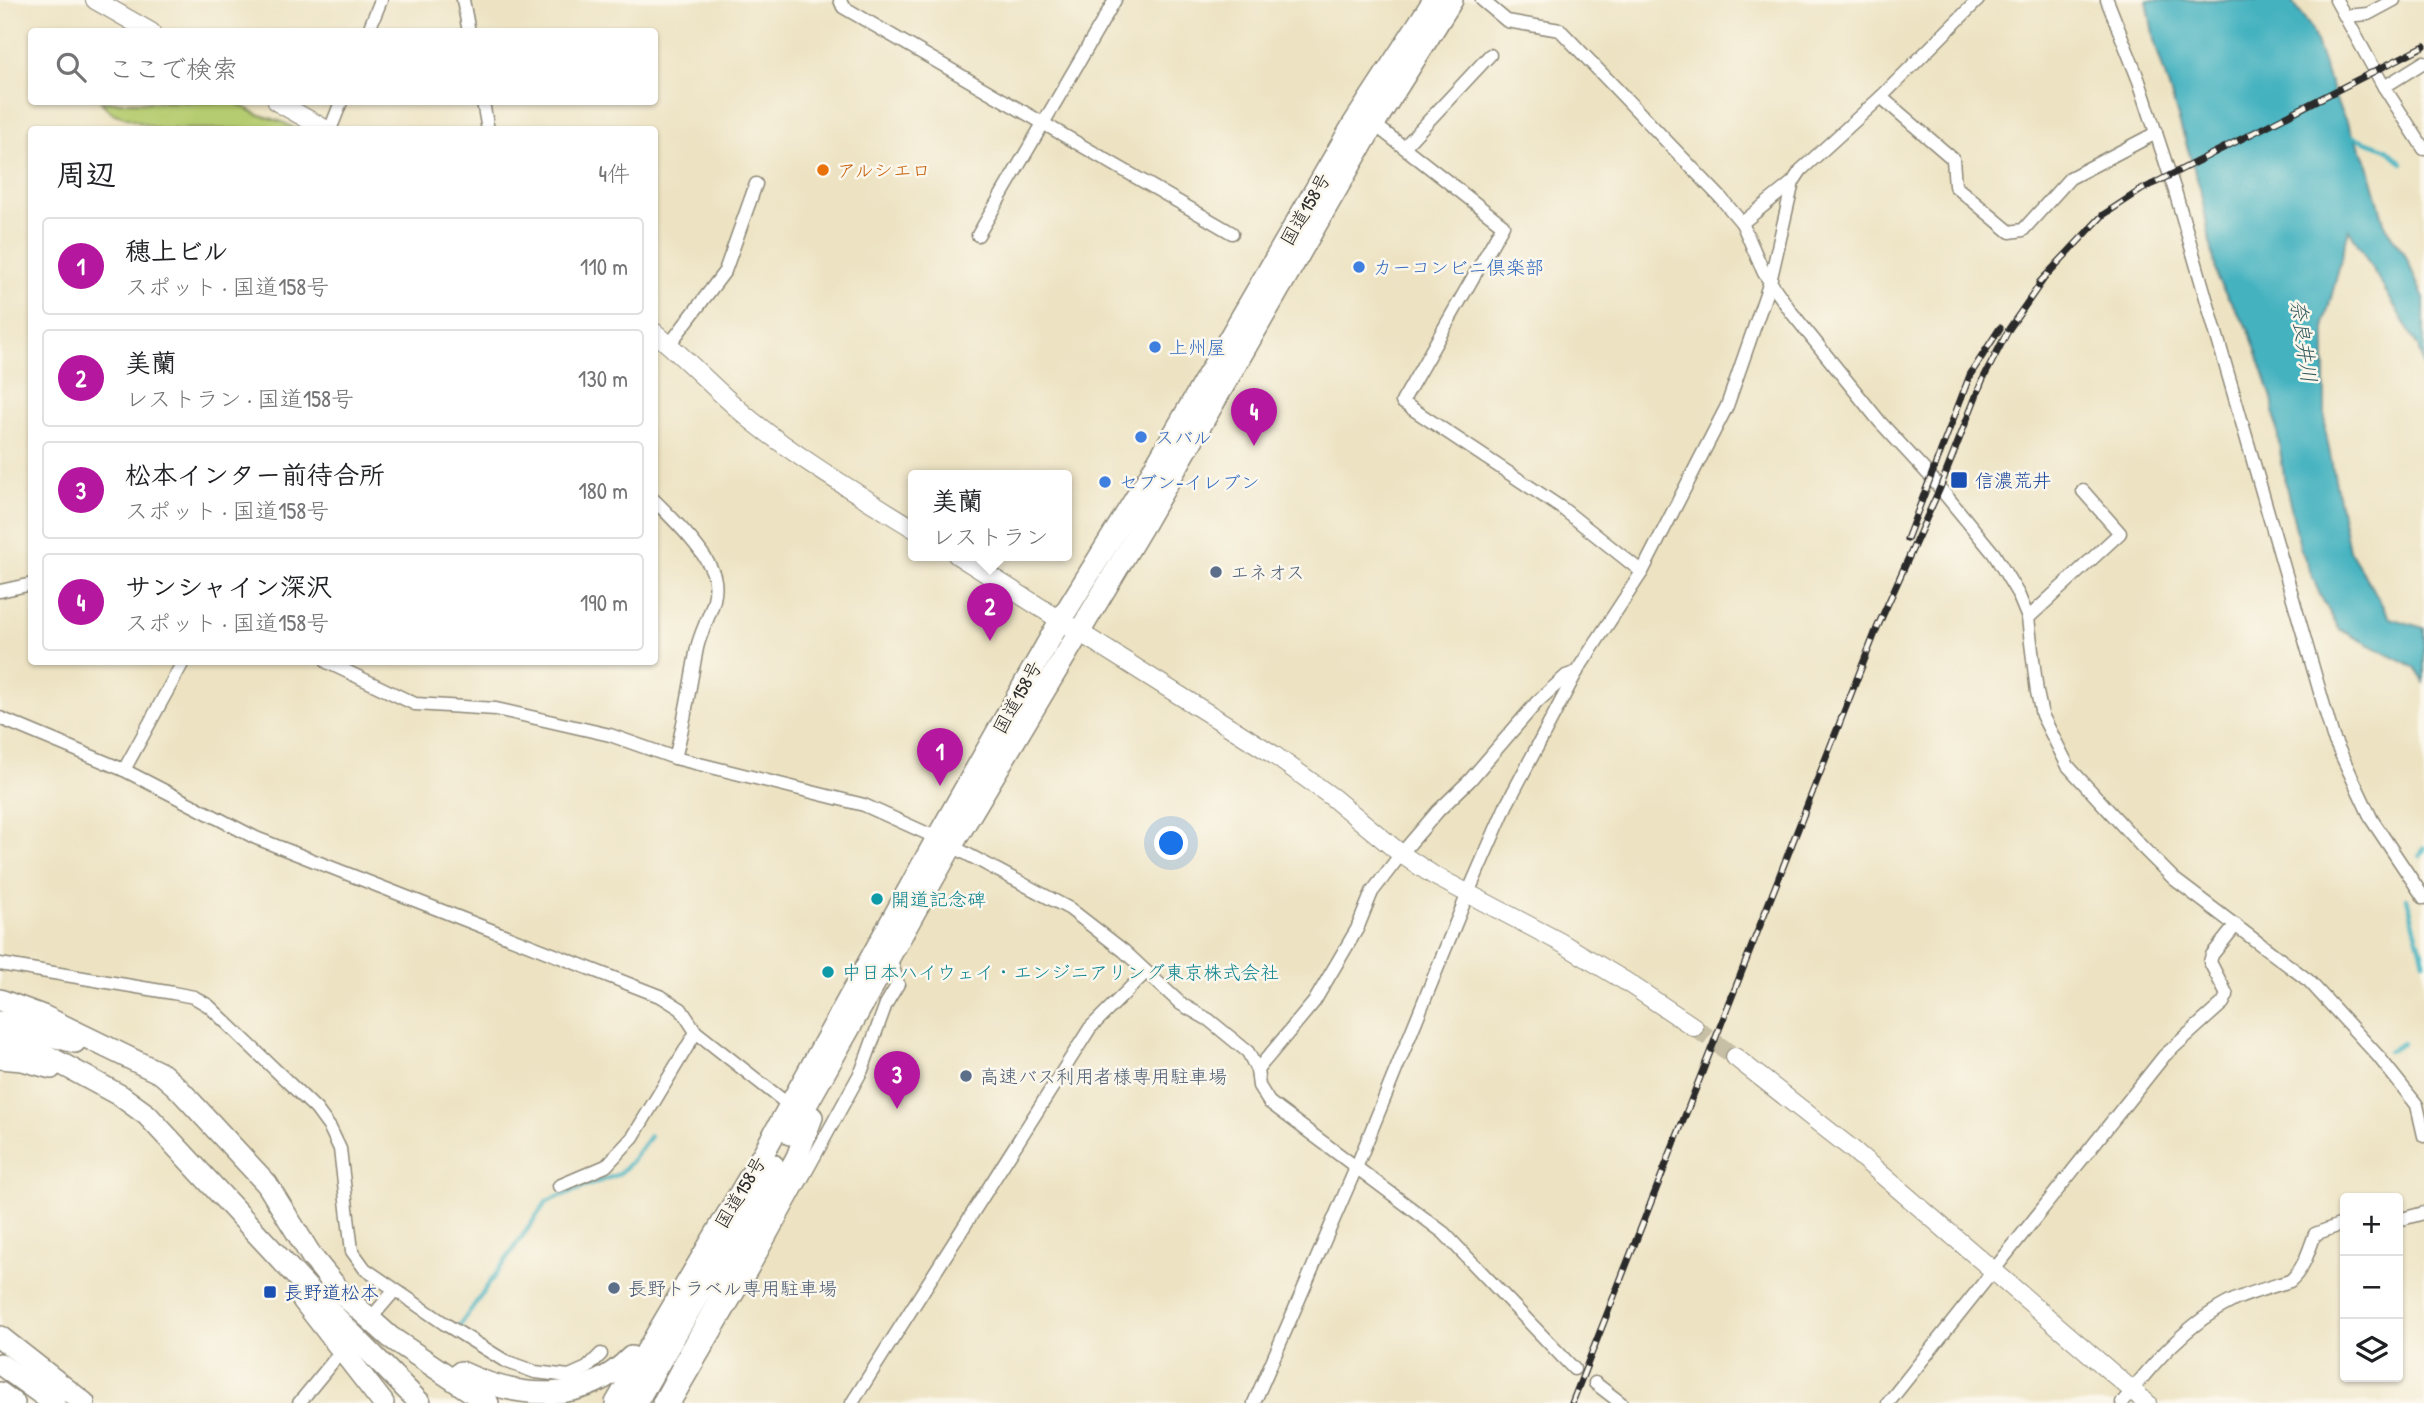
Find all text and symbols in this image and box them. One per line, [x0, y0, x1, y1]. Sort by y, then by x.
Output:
search box [28, 28, 658, 105]
icon: search [52, 48, 90, 86]
text: ここで検索 [108, 51, 238, 86]
text: 周辺 [56, 154, 116, 194]
place label: アルシエロ [837, 157, 931, 183]
text: 4件 [598, 158, 630, 189]
marker: アルシエロ [815, 162, 831, 178]
street label: 国道158号 [1274, 168, 1336, 250]
text: 穂上ビル [125, 233, 228, 268]
text: 1 [77, 251, 85, 282]
text: 110 m [580, 251, 628, 282]
place label: カーコンビニ倶楽部 [1373, 254, 1544, 280]
marker: カーコンビニ倶楽部 [1351, 259, 1367, 275]
text: スポット · 国道158号 [125, 271, 329, 302]
water label: 奈良井川 [2284, 297, 2324, 385]
place label: 上州屋 [1169, 334, 1226, 360]
marker: 上州屋 [1147, 339, 1163, 355]
text: 美蘭 [125, 345, 177, 380]
text: 2 [76, 363, 86, 394]
text: 130 m [578, 363, 628, 394]
text: レストラン · 国道158号 [125, 383, 354, 414]
pin: 4 [1231, 388, 1277, 446]
place label: スバル [1155, 424, 1212, 450]
marker: スバル [1133, 429, 1149, 445]
text: 松本インター前待合所 [125, 457, 385, 492]
place label: 信濃荒井 [1975, 467, 2051, 493]
place label: セブン-イレブン [1119, 469, 1260, 495]
popup [908, 470, 1072, 561]
marker: 信濃荒井 [1949, 470, 1969, 490]
marker: セブン-イレブン [1097, 474, 1113, 490]
text: 3 [76, 475, 86, 506]
text: 180 m [578, 475, 628, 506]
text: 美蘭 [932, 483, 984, 518]
text: スポット · 国道158号 [125, 495, 329, 526]
text: レストラン [932, 521, 1048, 552]
place label: エネオス [1230, 559, 1305, 585]
marker: エネオス [1208, 564, 1224, 580]
text: サンシャイン深沢 [125, 569, 332, 604]
pin: 2 [967, 583, 1013, 641]
text: 4 [77, 587, 85, 618]
text: 190 m [580, 587, 628, 618]
text: スポット · 国道158号 [125, 607, 329, 638]
street label: 国道158号 [986, 656, 1048, 738]
pin: 1 [917, 728, 963, 786]
your location [1154, 826, 1188, 860]
place label: 開道記念碑 [891, 886, 986, 912]
marker: 開道記念碑 [869, 891, 885, 907]
place label: 中日本ハイウェイ・エンジニアリング東京株式会社 [842, 959, 1279, 985]
marker: 中日本ハイウェイ・エンジニアリング東京株式会社 [820, 964, 836, 980]
pin: 3 [874, 1051, 920, 1109]
place label: 高速バス利用者様専用駐車場 [980, 1063, 1227, 1089]
marker: 高速バス利用者様専用駐車場 [958, 1068, 974, 1084]
street label: 国道158号 [708, 1151, 772, 1233]
map controls [2340, 1193, 2403, 1382]
button: + [2340, 1193, 2403, 1256]
button: − [2340, 1256, 2403, 1319]
place label: 長野トラベル専用駐車場 [628, 1275, 837, 1301]
place label: 長野道松本 [284, 1279, 379, 1305]
marker: 長野トラベル専用駐車場 [606, 1280, 622, 1296]
marker: 長野道松本 [262, 1284, 278, 1300]
button: layers [2340, 1319, 2403, 1382]

